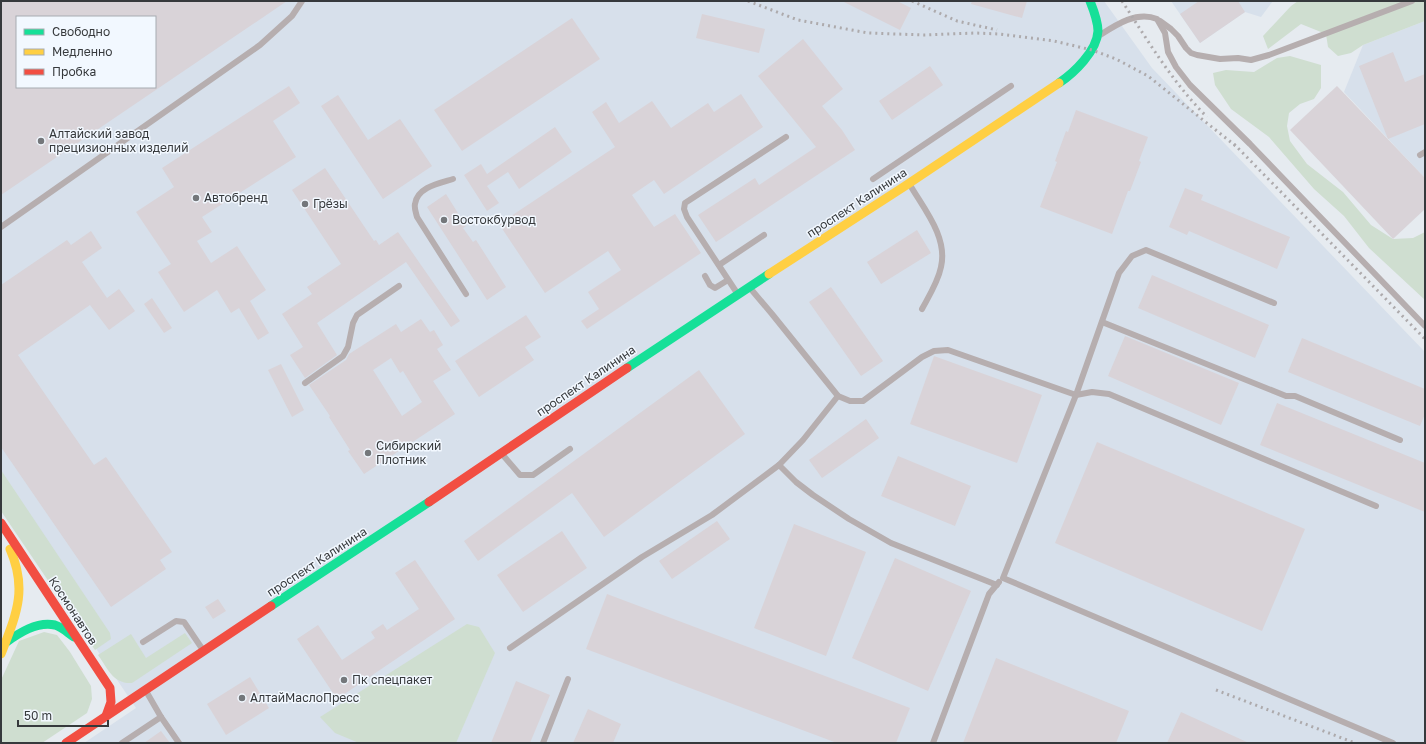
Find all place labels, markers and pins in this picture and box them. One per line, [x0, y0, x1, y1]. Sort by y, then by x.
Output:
place label: Алтайский завод прецизионных изделий [49, 126, 189, 155]
marker: Алтайский завод прецизионных изделий [36, 136, 46, 146]
place label: Автобренд [204, 190, 268, 205]
marker: Автобренд [191, 193, 201, 203]
place label: Грёзы [313, 196, 348, 211]
marker: Грёзы [300, 199, 310, 209]
place label: Востокбурвод [452, 212, 536, 227]
marker: Востокбурвод [439, 215, 449, 225]
place label: Сибирский Плотник [376, 438, 441, 467]
marker: Сибирский Плотник [363, 448, 373, 458]
place label: Пк спецпакет [352, 672, 433, 687]
marker: Пк спецпакет [339, 675, 349, 685]
place label: АлтайМаслоПресс [250, 690, 360, 705]
marker: АлтайМаслоПресс [237, 693, 247, 703]

